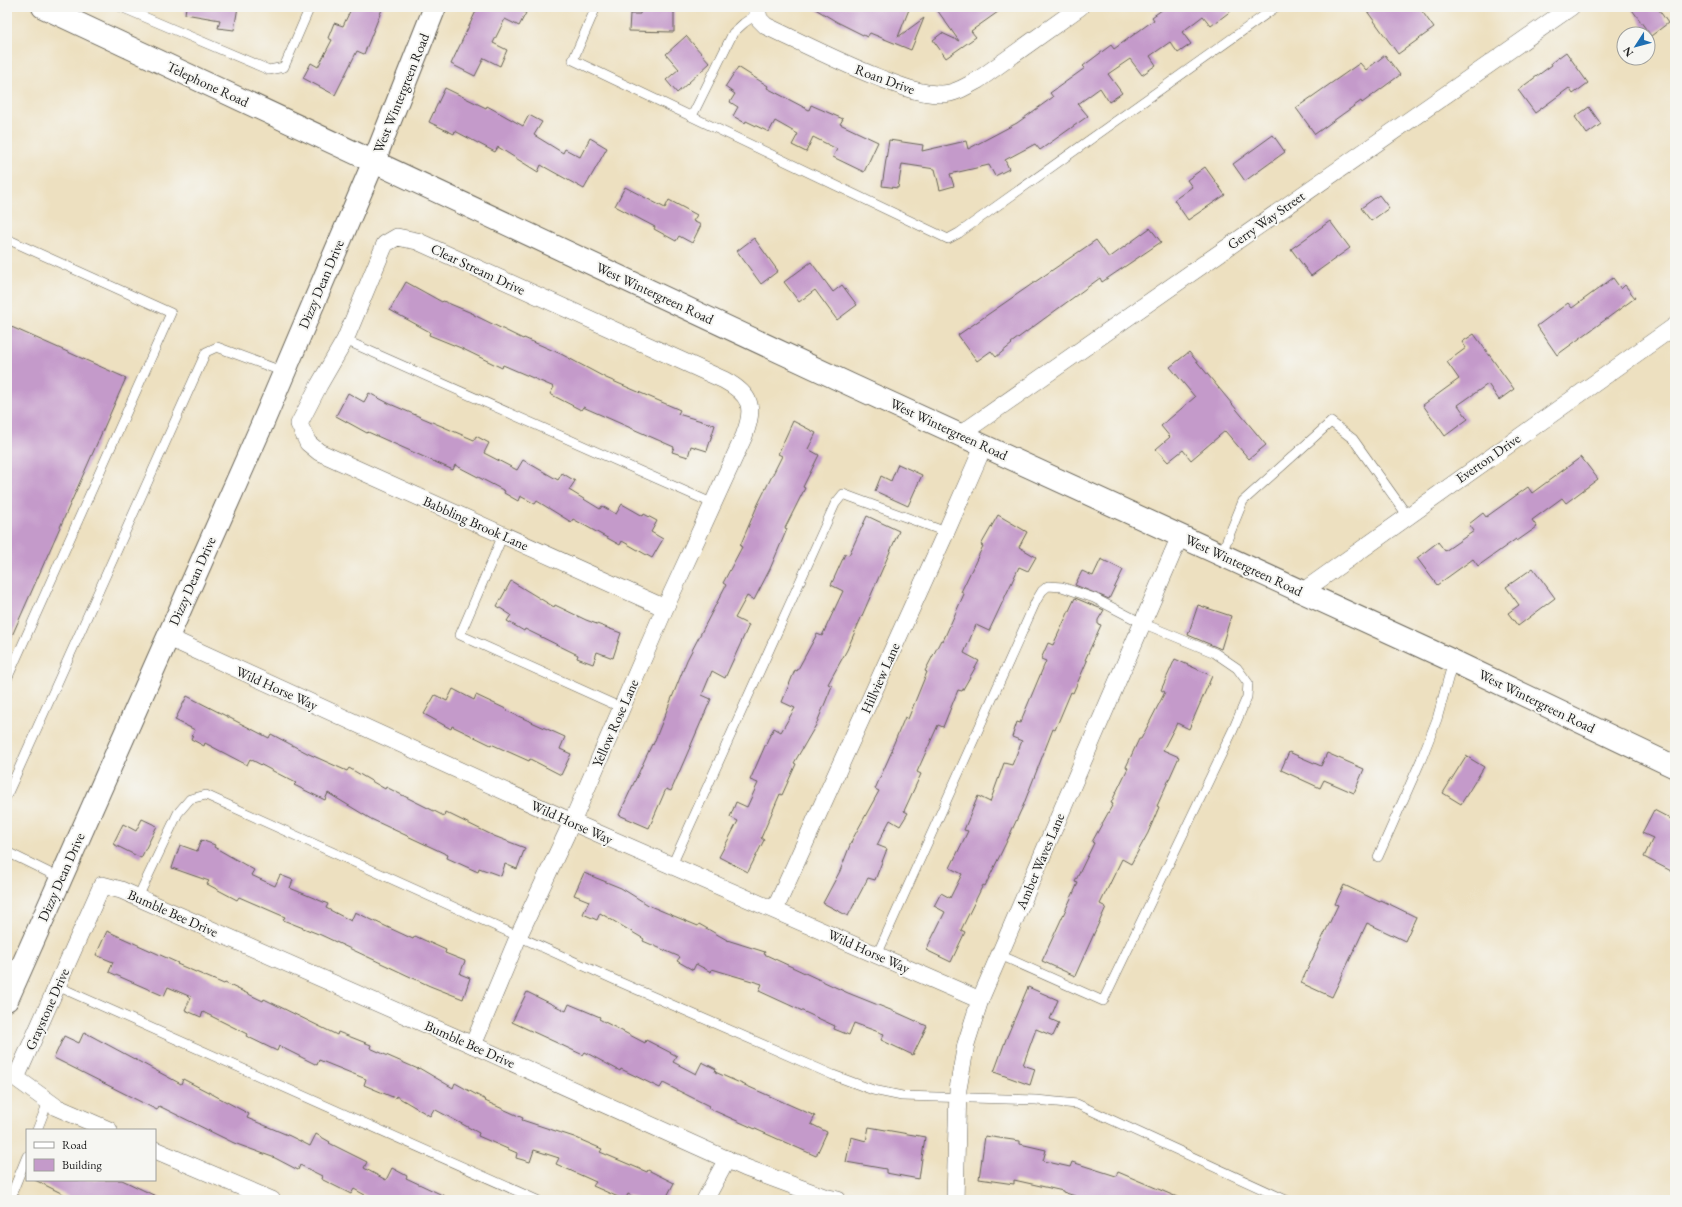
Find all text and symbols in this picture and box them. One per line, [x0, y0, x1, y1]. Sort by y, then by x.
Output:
north arrow [1616, 26, 1656, 66]
street label: West Wintergreen Road [369, 30, 434, 156]
text: N [1620, 44, 1636, 60]
street label: Telephone Road [164, 57, 253, 111]
street label: Roan Drive [853, 60, 918, 98]
street label: Gerry Way Street [1224, 186, 1309, 253]
street label: Dizzy Dean Drive [294, 236, 348, 331]
street label: Clear Stream Drive [428, 239, 529, 299]
street label: West Wintergreen Road [593, 258, 717, 328]
street label: West Wintergreen Road [887, 394, 1011, 464]
street label: Everton Drive [1452, 429, 1524, 487]
street label: Babbling Brook Lane [420, 492, 532, 555]
street label: West Wintergreen Road [1182, 530, 1306, 600]
street label: Dizzy Dean Drive [164, 533, 220, 628]
street label: Hillview Lane [856, 639, 904, 716]
street label: Wild Horse Way [233, 662, 322, 714]
street label: West Wintergreen Road [1476, 665, 1599, 737]
street label: Yellow Rose Lane [588, 676, 643, 770]
street label: Wild Horse Way [528, 796, 617, 848]
street label: Amber Waves Lane [1011, 810, 1069, 913]
street label: Dizzy Dean Drive [33, 829, 89, 924]
street label: Bumble Bee Drive [125, 885, 221, 941]
street label: Wild Horse Way [825, 925, 914, 977]
street label: Graystone Drive [21, 965, 73, 1053]
street label: Bumble Bee Drive [422, 1016, 518, 1072]
legend [26, 1129, 156, 1181]
text: Road [62, 1137, 88, 1153]
text: Building [62, 1157, 103, 1173]

